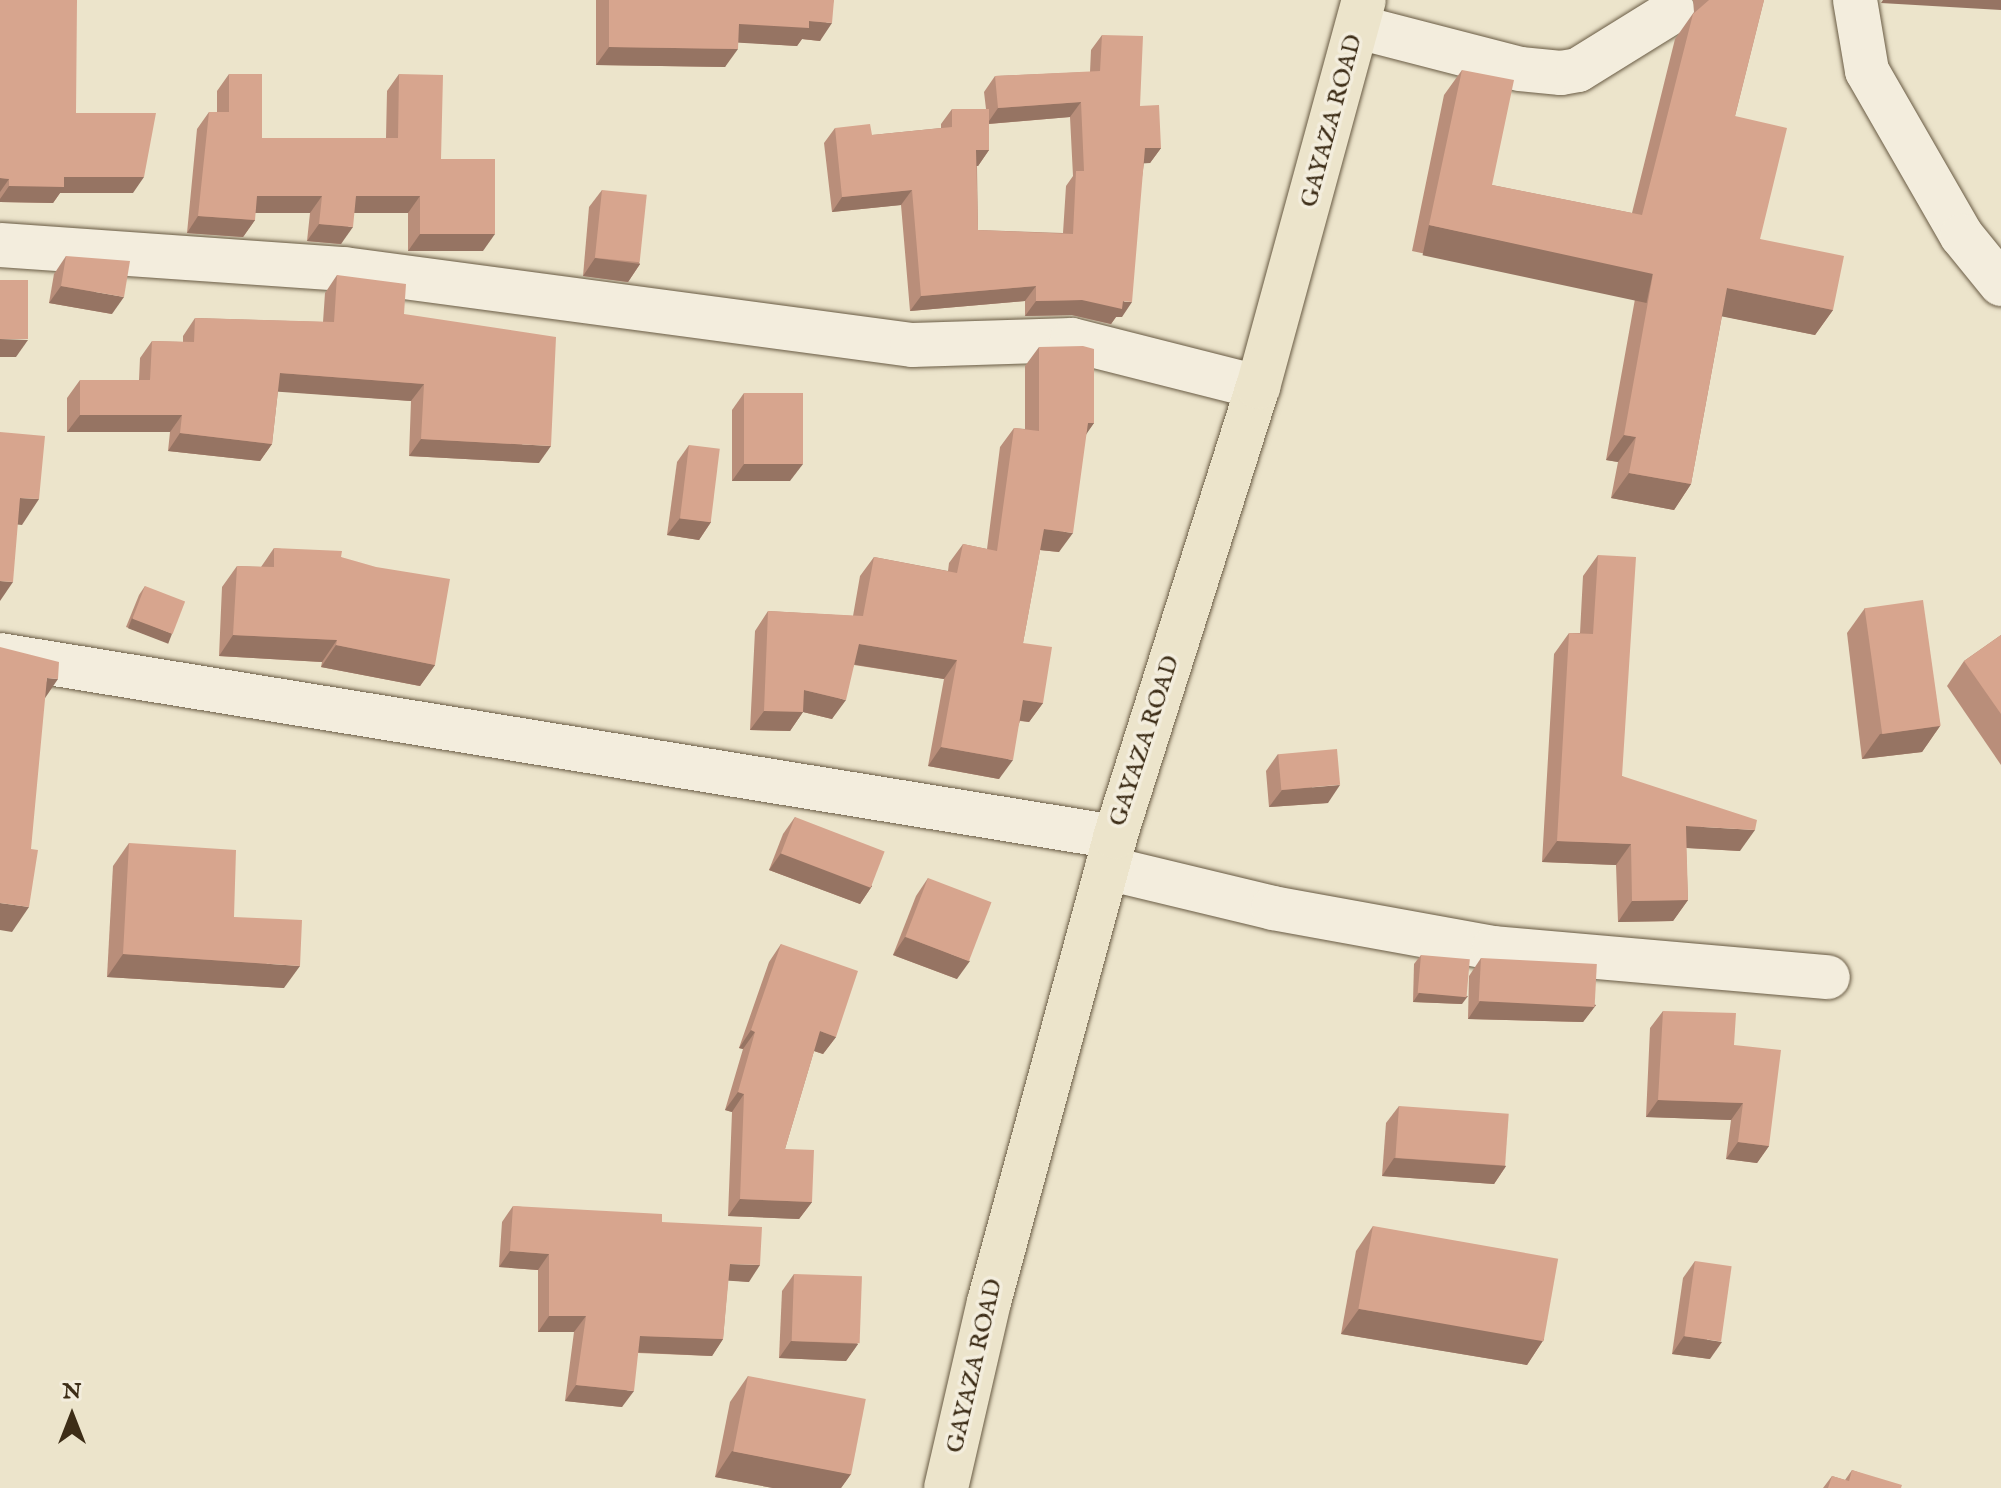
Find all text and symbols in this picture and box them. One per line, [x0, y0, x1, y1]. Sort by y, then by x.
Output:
street label: GAYAZA ROAD [1295, 31, 1369, 211]
street label: GAYAZA ROAD [1104, 652, 1186, 830]
street label: GAYAZA ROAD [941, 1276, 1009, 1456]
north arrow [32, 1376, 112, 1456]
text: N [62, 1378, 82, 1406]

